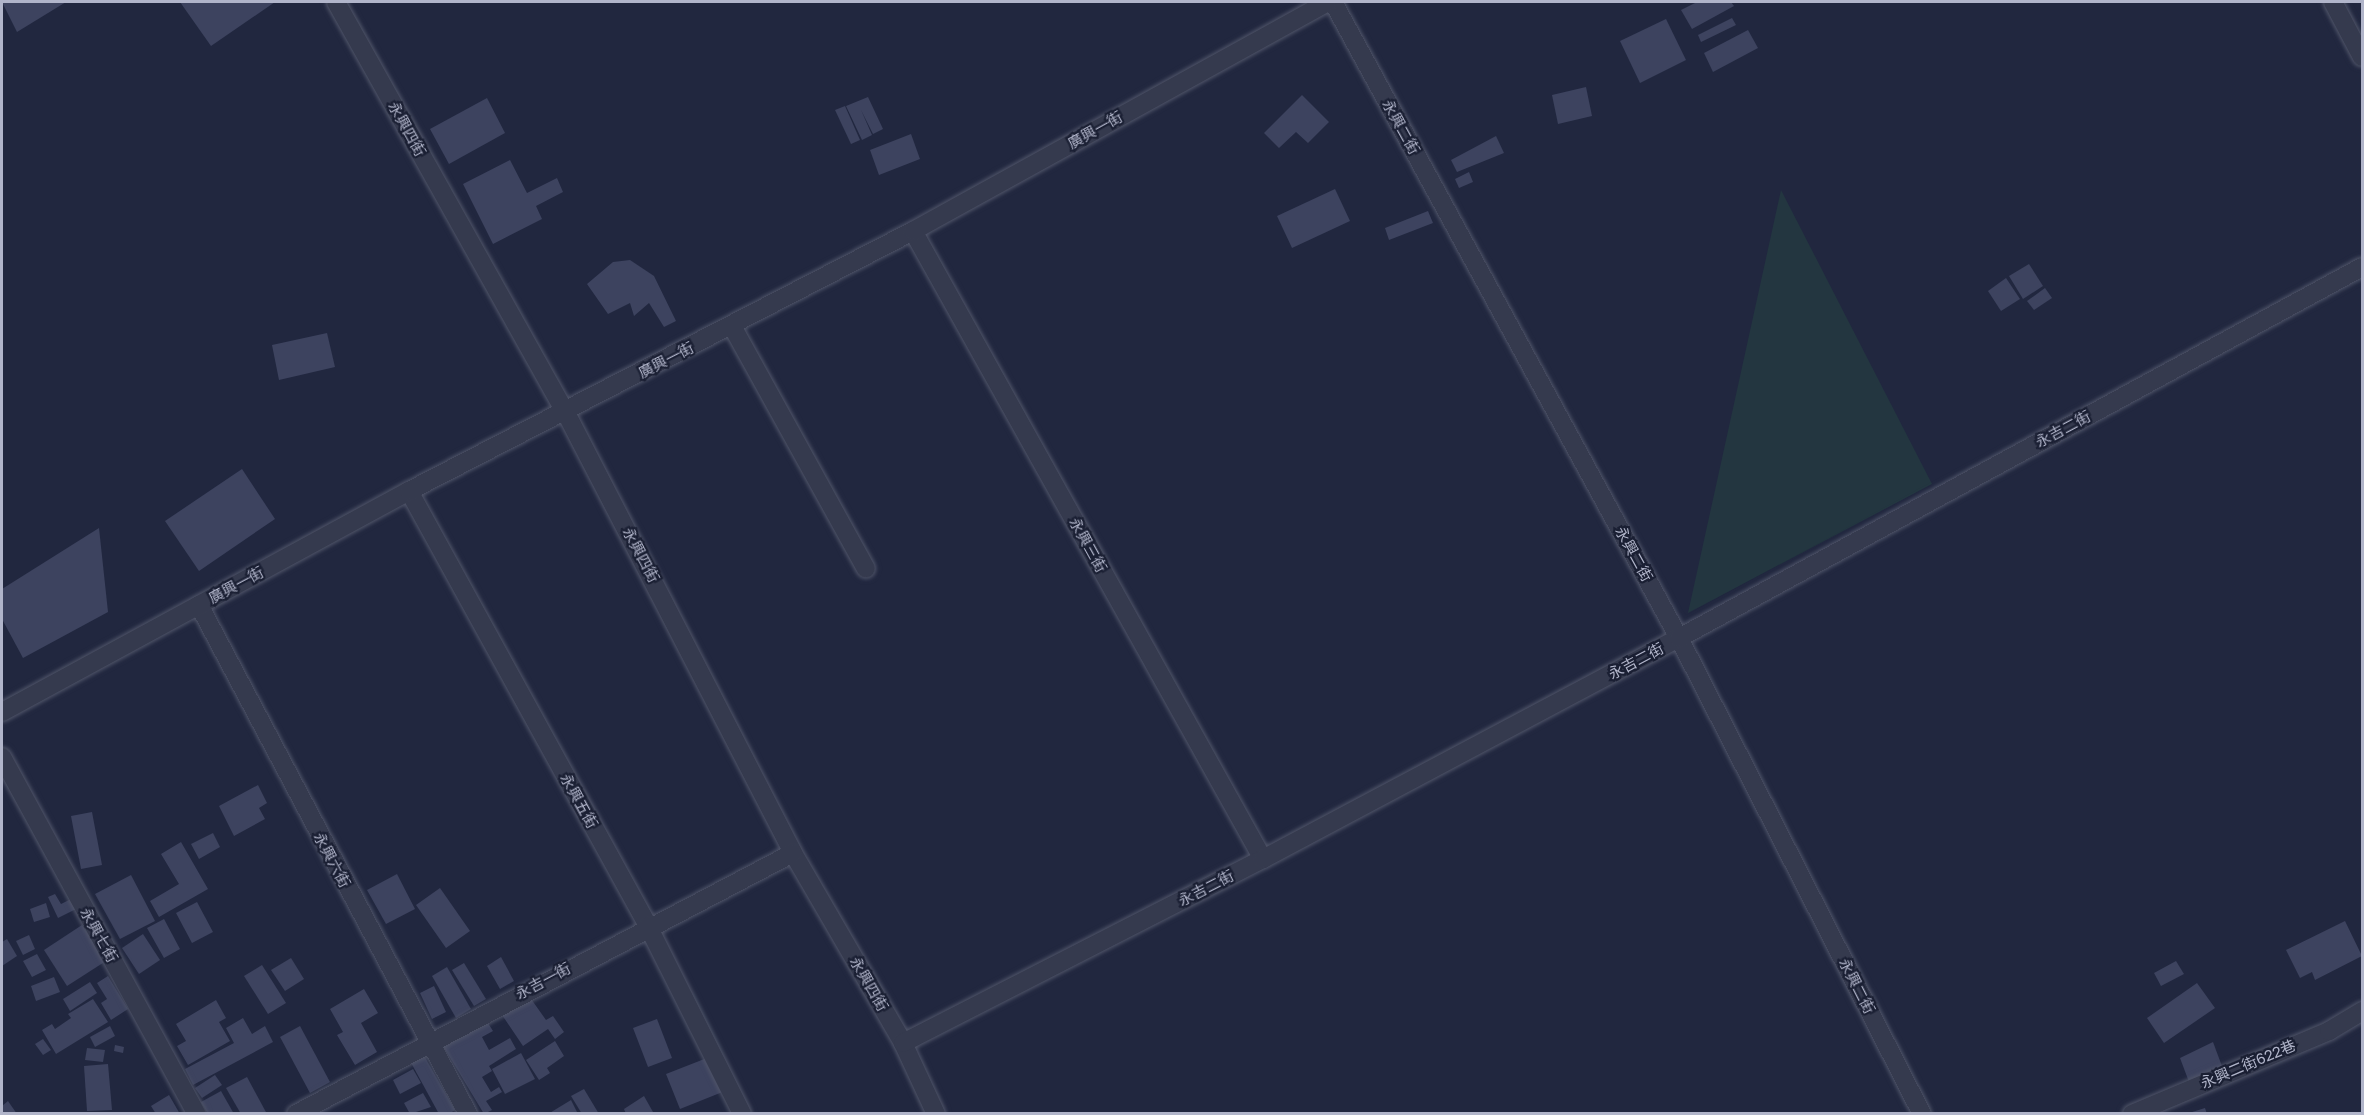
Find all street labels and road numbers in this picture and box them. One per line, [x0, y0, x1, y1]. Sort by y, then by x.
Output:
street label: 永興二街 [1379, 96, 1423, 158]
street label: 永興四街 [385, 98, 429, 160]
street label: 廣興一街 [1064, 108, 1126, 152]
street label: 廣興一街 [635, 338, 697, 382]
street label: 永吉二街 [2032, 407, 2094, 451]
street label: 永興三街 [1066, 514, 1110, 576]
street label: 永興二街 [1612, 523, 1656, 585]
street label: 永興四街 [619, 524, 663, 586]
street label: 廣興一街 [205, 563, 267, 607]
street label: 永吉二街 [1605, 639, 1667, 683]
street label: 永興五街 [557, 770, 601, 832]
street label: 永興六街 [310, 829, 354, 891]
street label: 永吉二街 [1175, 866, 1237, 910]
street label: 永興七街 [77, 904, 121, 966]
street label: 永興四街 [846, 954, 892, 1014]
street label: 永興二街 [1835, 955, 1879, 1017]
street label: 永吉一街 [512, 959, 574, 1003]
street label: 永興二街622巷 [2198, 1036, 2298, 1092]

